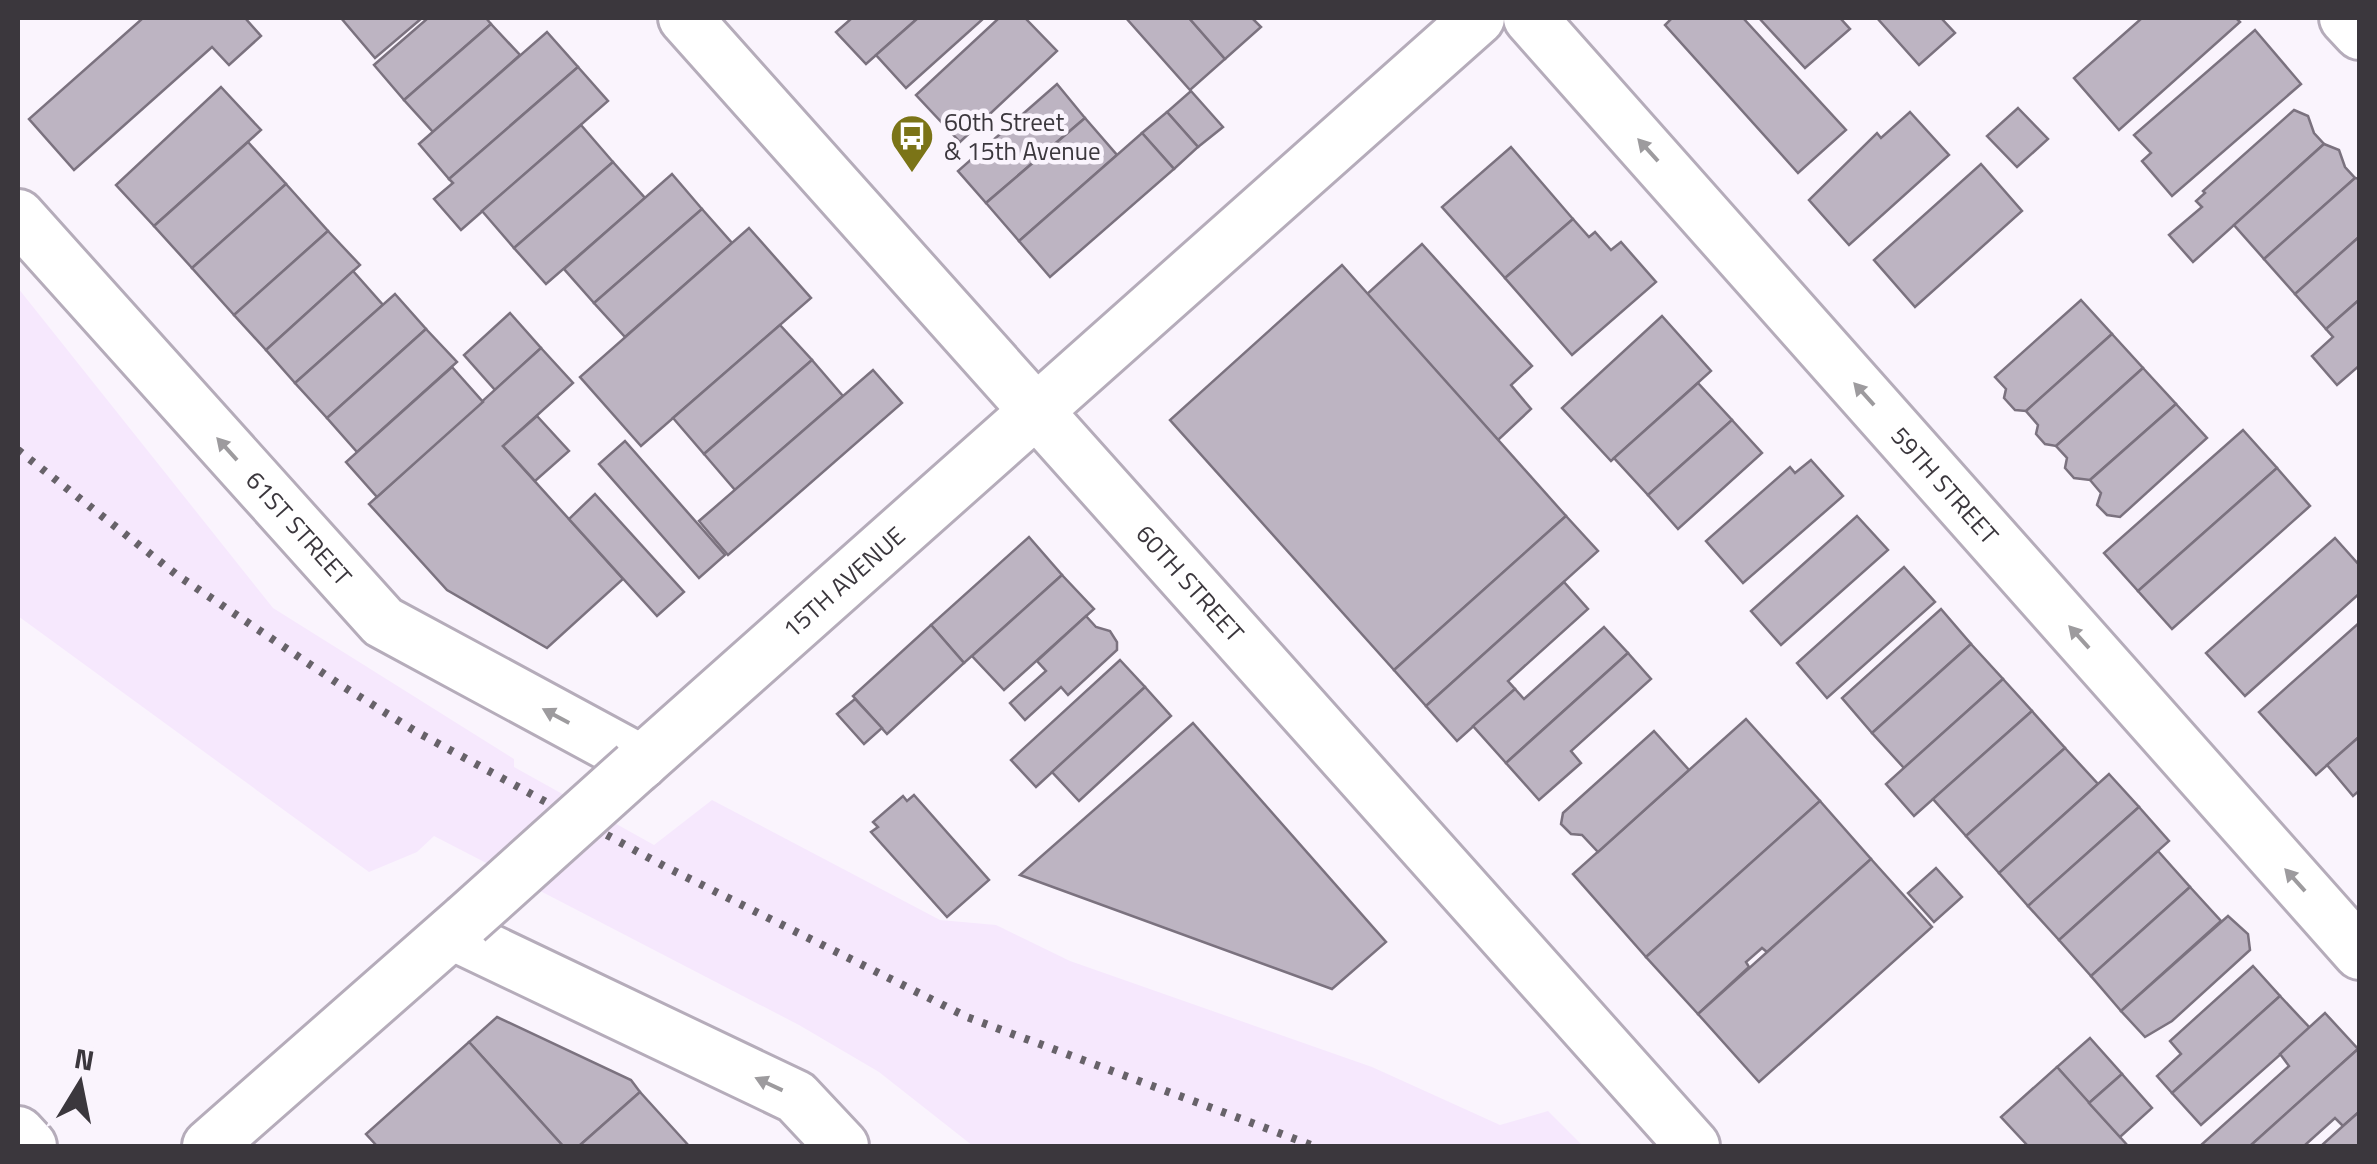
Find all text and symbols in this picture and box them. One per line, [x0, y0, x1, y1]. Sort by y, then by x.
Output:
place label: 60th Street & 15th Avenue [944, 103, 1101, 170]
bus stop icon: 60th Street & 15th Avenue [889, 113, 935, 174]
one-way arrow [1637, 138, 1659, 163]
one-way arrow [1853, 382, 1875, 407]
street label: 59TH STREET [1882, 418, 2008, 553]
one-way arrow [216, 437, 239, 461]
street label: 61ST STREET [237, 462, 361, 594]
street label: 60TH STREET [1127, 516, 1253, 650]
street label: 15TH AVENUE [774, 517, 914, 647]
one-way arrow [2069, 625, 2091, 650]
one-way arrow [542, 708, 570, 725]
one-way arrow [2284, 868, 2306, 893]
north arrow [30, 1034, 130, 1134]
text: N [71, 1036, 98, 1082]
one-way arrow [755, 1075, 784, 1092]

